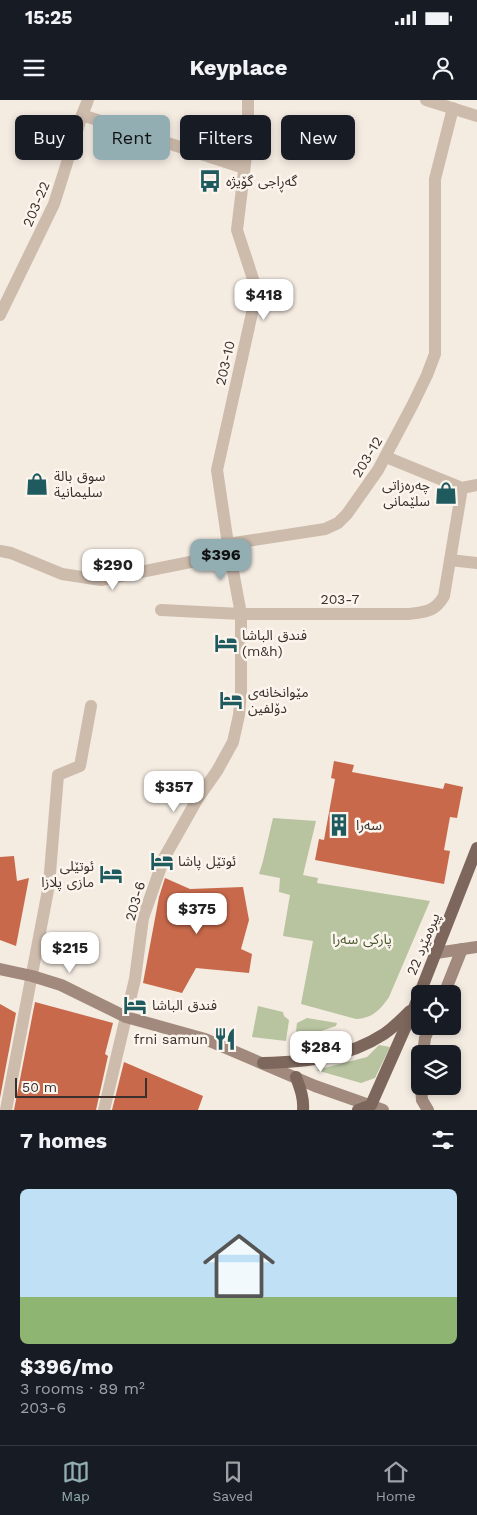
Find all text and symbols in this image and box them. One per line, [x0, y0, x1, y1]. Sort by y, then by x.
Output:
text: 15:25 [25, 6, 72, 29]
icon: menu [20, 54, 48, 82]
icon: person [429, 54, 457, 82]
text: Keyplace [189, 55, 288, 80]
chip: Buy [15, 115, 83, 160]
chip: Rent [93, 115, 170, 160]
chip: Filters [180, 115, 271, 160]
chip: New [281, 115, 355, 160]
bus stop icon: گەڕاجی گۆیژە [197, 168, 223, 194]
place label: گەڕاجی گۆیژە [226, 173, 297, 193]
street label: 203-22 [19, 179, 53, 229]
pin: $418 [234, 278, 294, 321]
text: $418 [245, 285, 283, 304]
street label: 203-10 [212, 339, 238, 387]
street label: 203-12 [349, 434, 385, 480]
place label: سوق بالة سليمانية [54, 468, 106, 500]
shop icon: سوق بالة سليمانية [24, 471, 50, 497]
place label: چە‌رە‌زاتی سلێمانی [382, 477, 430, 510]
shop icon: چە‌رە‌زاتی سلێمانی [433, 480, 459, 506]
pin: $396 [191, 538, 251, 581]
text: $396 [201, 545, 241, 564]
pin: $290 [83, 548, 143, 591]
text: $290 [93, 555, 133, 574]
street label: 203-7 [321, 591, 360, 607]
place label: فندق الباشا (m&h) [242, 627, 307, 659]
hotel icon: فندق الباشا (m&h) [213, 630, 239, 656]
place label: مێوانخانەی دۆلفین [248, 684, 308, 717]
hotel icon: مێوانخانەی دۆلفین [218, 687, 244, 713]
pin: $357 [144, 770, 204, 813]
text: $357 [155, 777, 193, 796]
building icon: سەرا [326, 812, 352, 838]
place label: سەرا [356, 817, 382, 834]
hotel icon: ئوتێل پاشا [149, 848, 175, 874]
place label: ئوتێل پاشا [178, 853, 236, 871]
place label: ئوتێلی مازی پلازا [41, 858, 94, 892]
hotel icon: ئوتێلی مازی پلازا [98, 861, 124, 887]
street label: 203-6 [122, 879, 148, 923]
pin: $375 [167, 892, 227, 935]
text: $375 [178, 899, 216, 918]
street label: 22 پیرەمێرد [403, 911, 445, 978]
park label: پارکی سەرا [332, 931, 392, 949]
pin: $215 [40, 932, 100, 974]
text: $215 [52, 938, 88, 957]
map controls [411, 985, 461, 1095]
button: locate [411, 985, 461, 1035]
hotel icon: فندق الباشا [122, 992, 148, 1018]
place label: فندق الباشا [152, 997, 217, 1013]
restaurant icon: frni samun [212, 1026, 238, 1052]
pin: $284 [291, 1030, 351, 1073]
place label: frni samun [134, 1031, 208, 1047]
text: $284 [301, 1037, 341, 1056]
button: layers [411, 1045, 461, 1095]
scale bar [15, 1075, 148, 1098]
text: 50 m [22, 1079, 57, 1095]
icon: filters [429, 1126, 457, 1154]
text: 7 homes [20, 1128, 107, 1153]
icon: home [194, 1221, 284, 1311]
text: $396/mo [20, 1354, 113, 1379]
text: 3 rooms · 89 m² [20, 1379, 145, 1398]
text: 203-6 [20, 1398, 66, 1417]
tab: Map [61, 1458, 90, 1504]
tab: Saved [212, 1458, 253, 1504]
tab: Home [376, 1458, 416, 1504]

